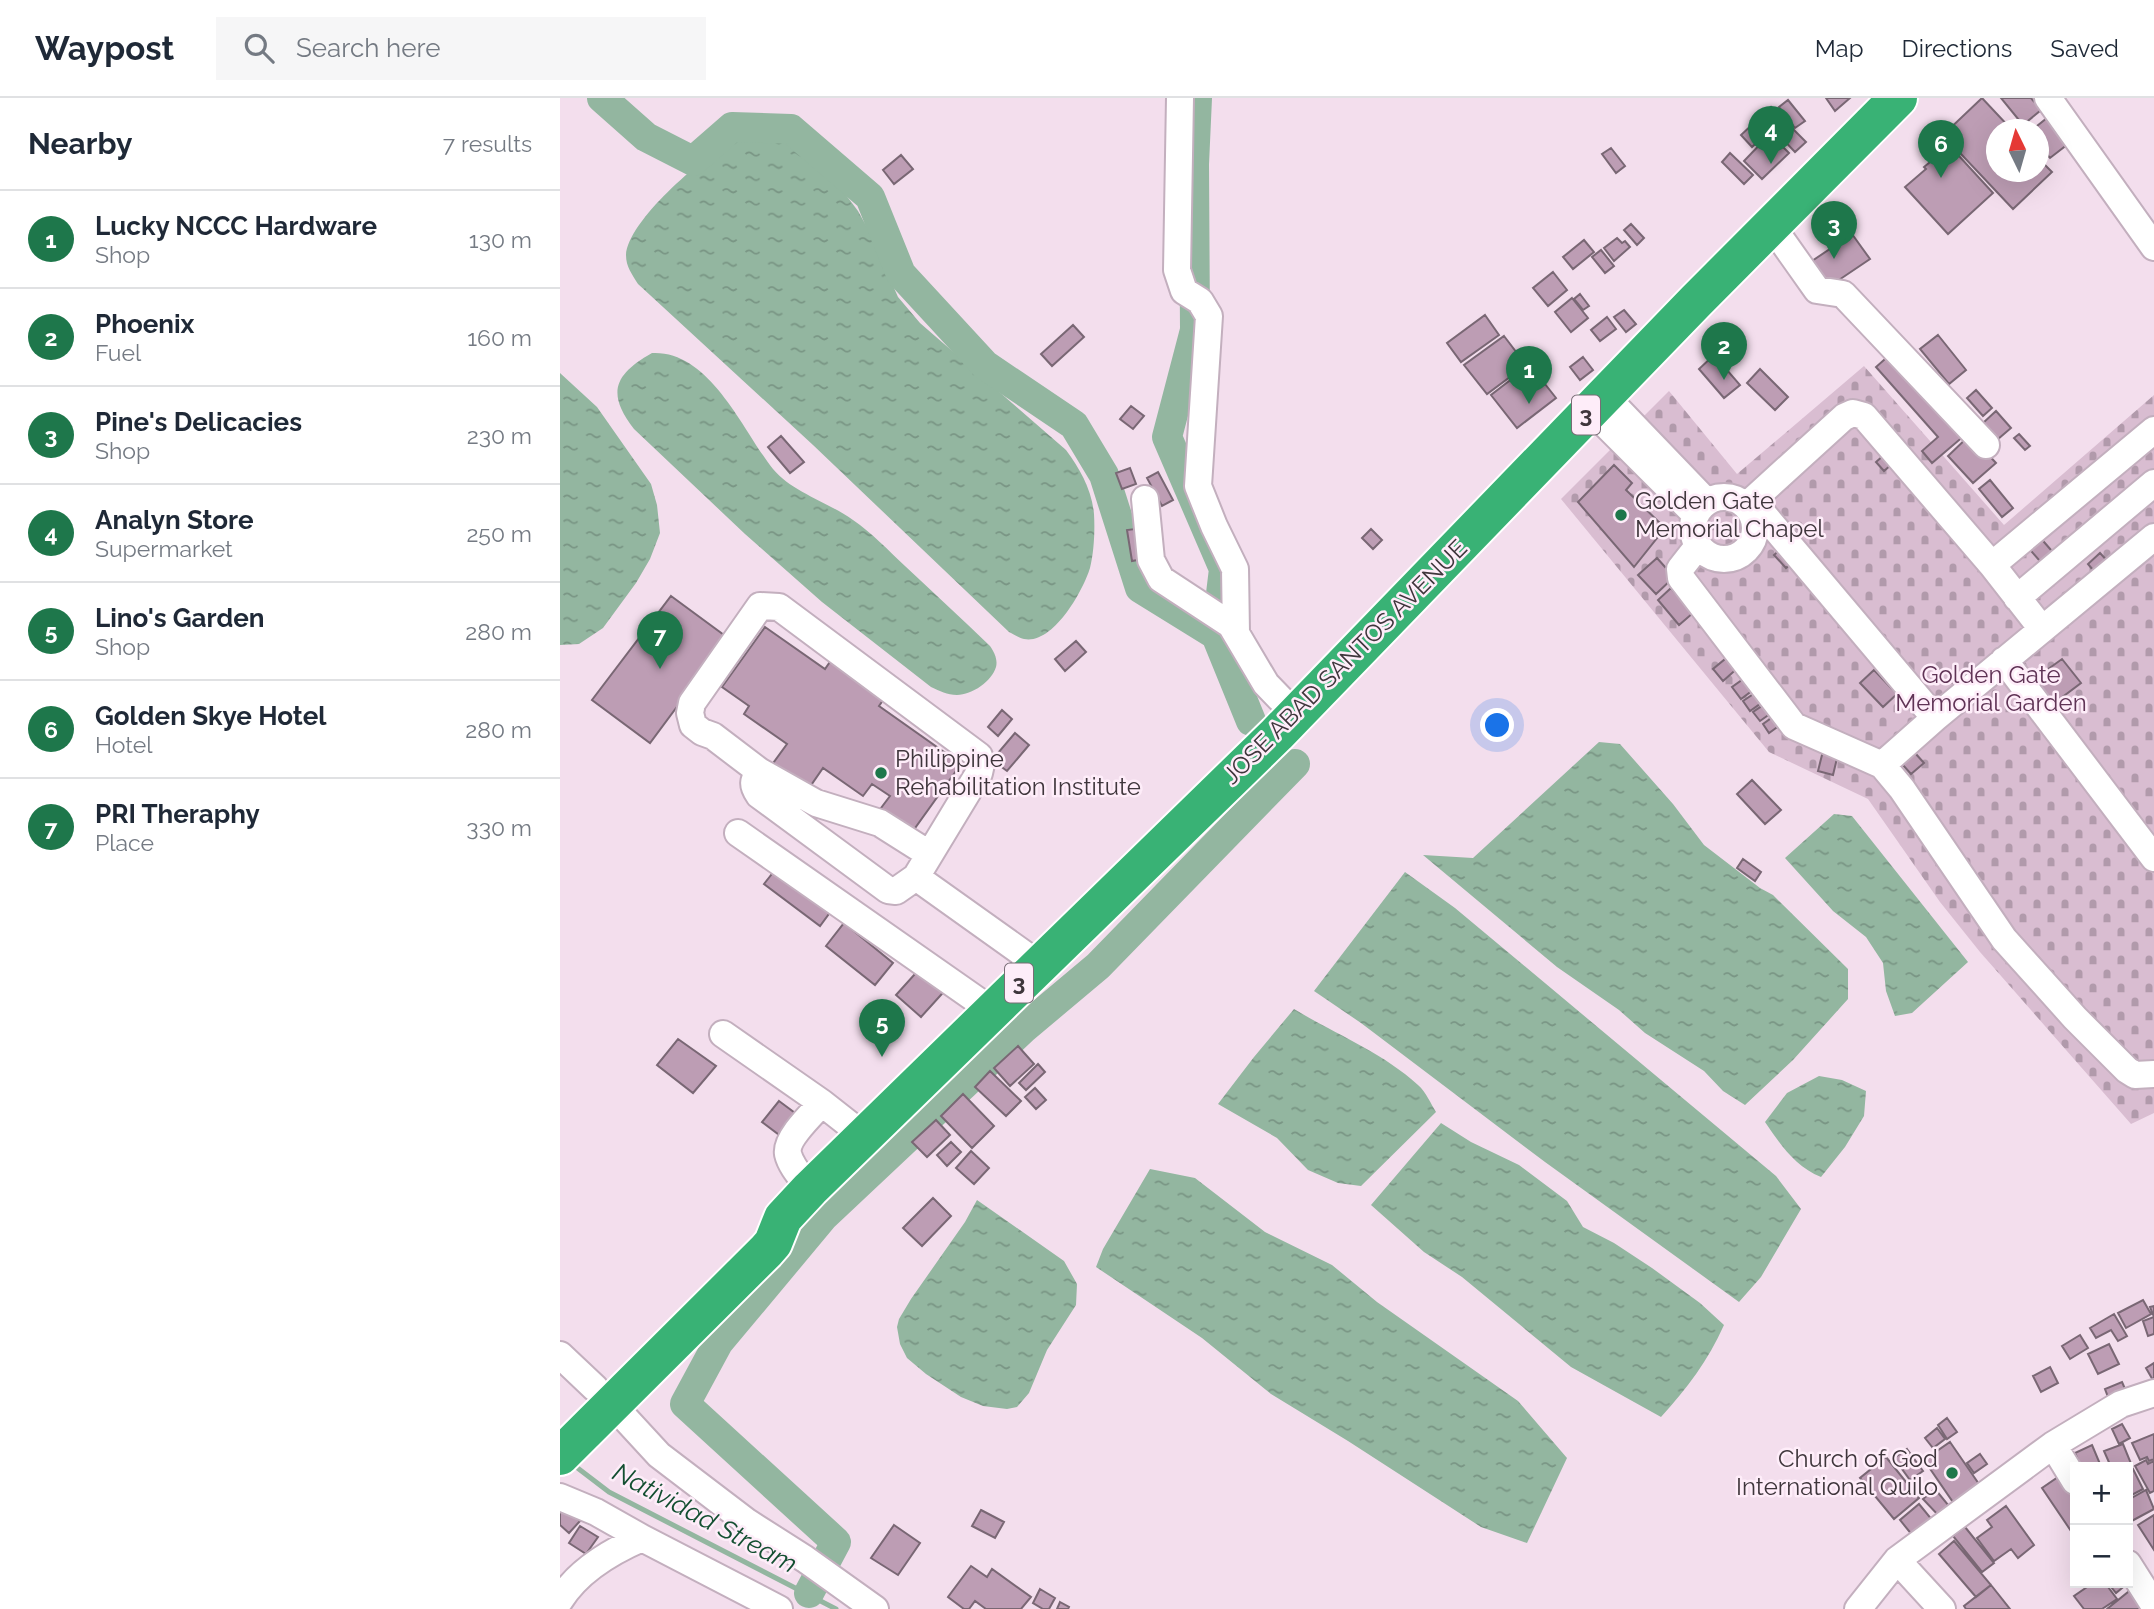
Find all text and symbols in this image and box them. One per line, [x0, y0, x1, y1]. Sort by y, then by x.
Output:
search box [216, 17, 706, 80]
text: Waypost [35, 29, 174, 68]
icon: search [240, 29, 278, 67]
text: Search here [296, 33, 440, 63]
text: Map [1815, 34, 1864, 63]
text: Directions [1902, 34, 2012, 63]
text: Saved [2050, 34, 2119, 63]
pin: 4 [1748, 106, 1794, 164]
north arrow [1986, 119, 2049, 182]
pin: 6 [1918, 120, 1964, 178]
text: Nearby [28, 126, 132, 161]
text: 7 results [443, 130, 532, 157]
pin: 3 [1811, 201, 1857, 259]
text: Lucky NCCC Hardware [95, 211, 377, 241]
text: 1 [45, 226, 57, 253]
text: 130 m [469, 226, 532, 253]
text: Shop [95, 241, 150, 268]
text: Phoenix [95, 309, 194, 339]
pin: 2 [1701, 322, 1747, 380]
text: 2 [45, 324, 57, 351]
text: 160 m [467, 324, 532, 351]
text: Fuel [95, 339, 141, 366]
pin: 1 [1506, 346, 1552, 404]
road number: 3 [1572, 396, 1600, 434]
text: Pine's Delicacies [95, 407, 302, 437]
text: 3 [45, 422, 57, 449]
text: 230 m [467, 422, 532, 449]
text: Shop [95, 437, 150, 464]
place label: Golden Gate Memorial Chapel [1635, 486, 1824, 543]
text: Analyn Store [95, 505, 254, 535]
marker: Golden Gate Memorial Chapel [1613, 507, 1629, 523]
text: 4 [44, 520, 58, 547]
text: 250 m [466, 520, 532, 547]
street label: JOSE ABAD SANTOS AVENUE [1216, 533, 1473, 790]
text: Supermarket [95, 535, 233, 562]
text: Lino's Garden [95, 603, 264, 633]
pin: 7 [637, 611, 683, 669]
text: 5 [45, 618, 57, 645]
text: 280 m [465, 618, 532, 645]
text: Shop [95, 633, 150, 660]
park label: Golden Gate Memorial Garden [1895, 660, 2087, 717]
text: Golden Skye Hotel [95, 701, 327, 731]
your location [1480, 708, 1514, 742]
text: 6 [44, 716, 58, 743]
text: 280 m [465, 716, 532, 743]
text: Hotel [95, 731, 153, 758]
place label: Philippine Rehabilitation Institute [895, 744, 1141, 801]
marker: Philippine Rehabilitation Institute [873, 765, 889, 781]
text: PRI Theraphy [95, 799, 260, 829]
text: 7 [45, 814, 57, 841]
text: 330 m [466, 814, 532, 841]
text: Place [95, 829, 154, 856]
road number: 3 [1005, 964, 1033, 1002]
pin: 5 [859, 999, 905, 1057]
place label: Church of God International Quilo [1736, 1444, 1938, 1501]
water label: Natividad Stream [608, 1457, 802, 1579]
map controls [2070, 1462, 2133, 1588]
button: + [2070, 1462, 2133, 1525]
marker: Church of God International Quilo [1944, 1465, 1960, 1481]
button: − [2070, 1525, 2133, 1588]

